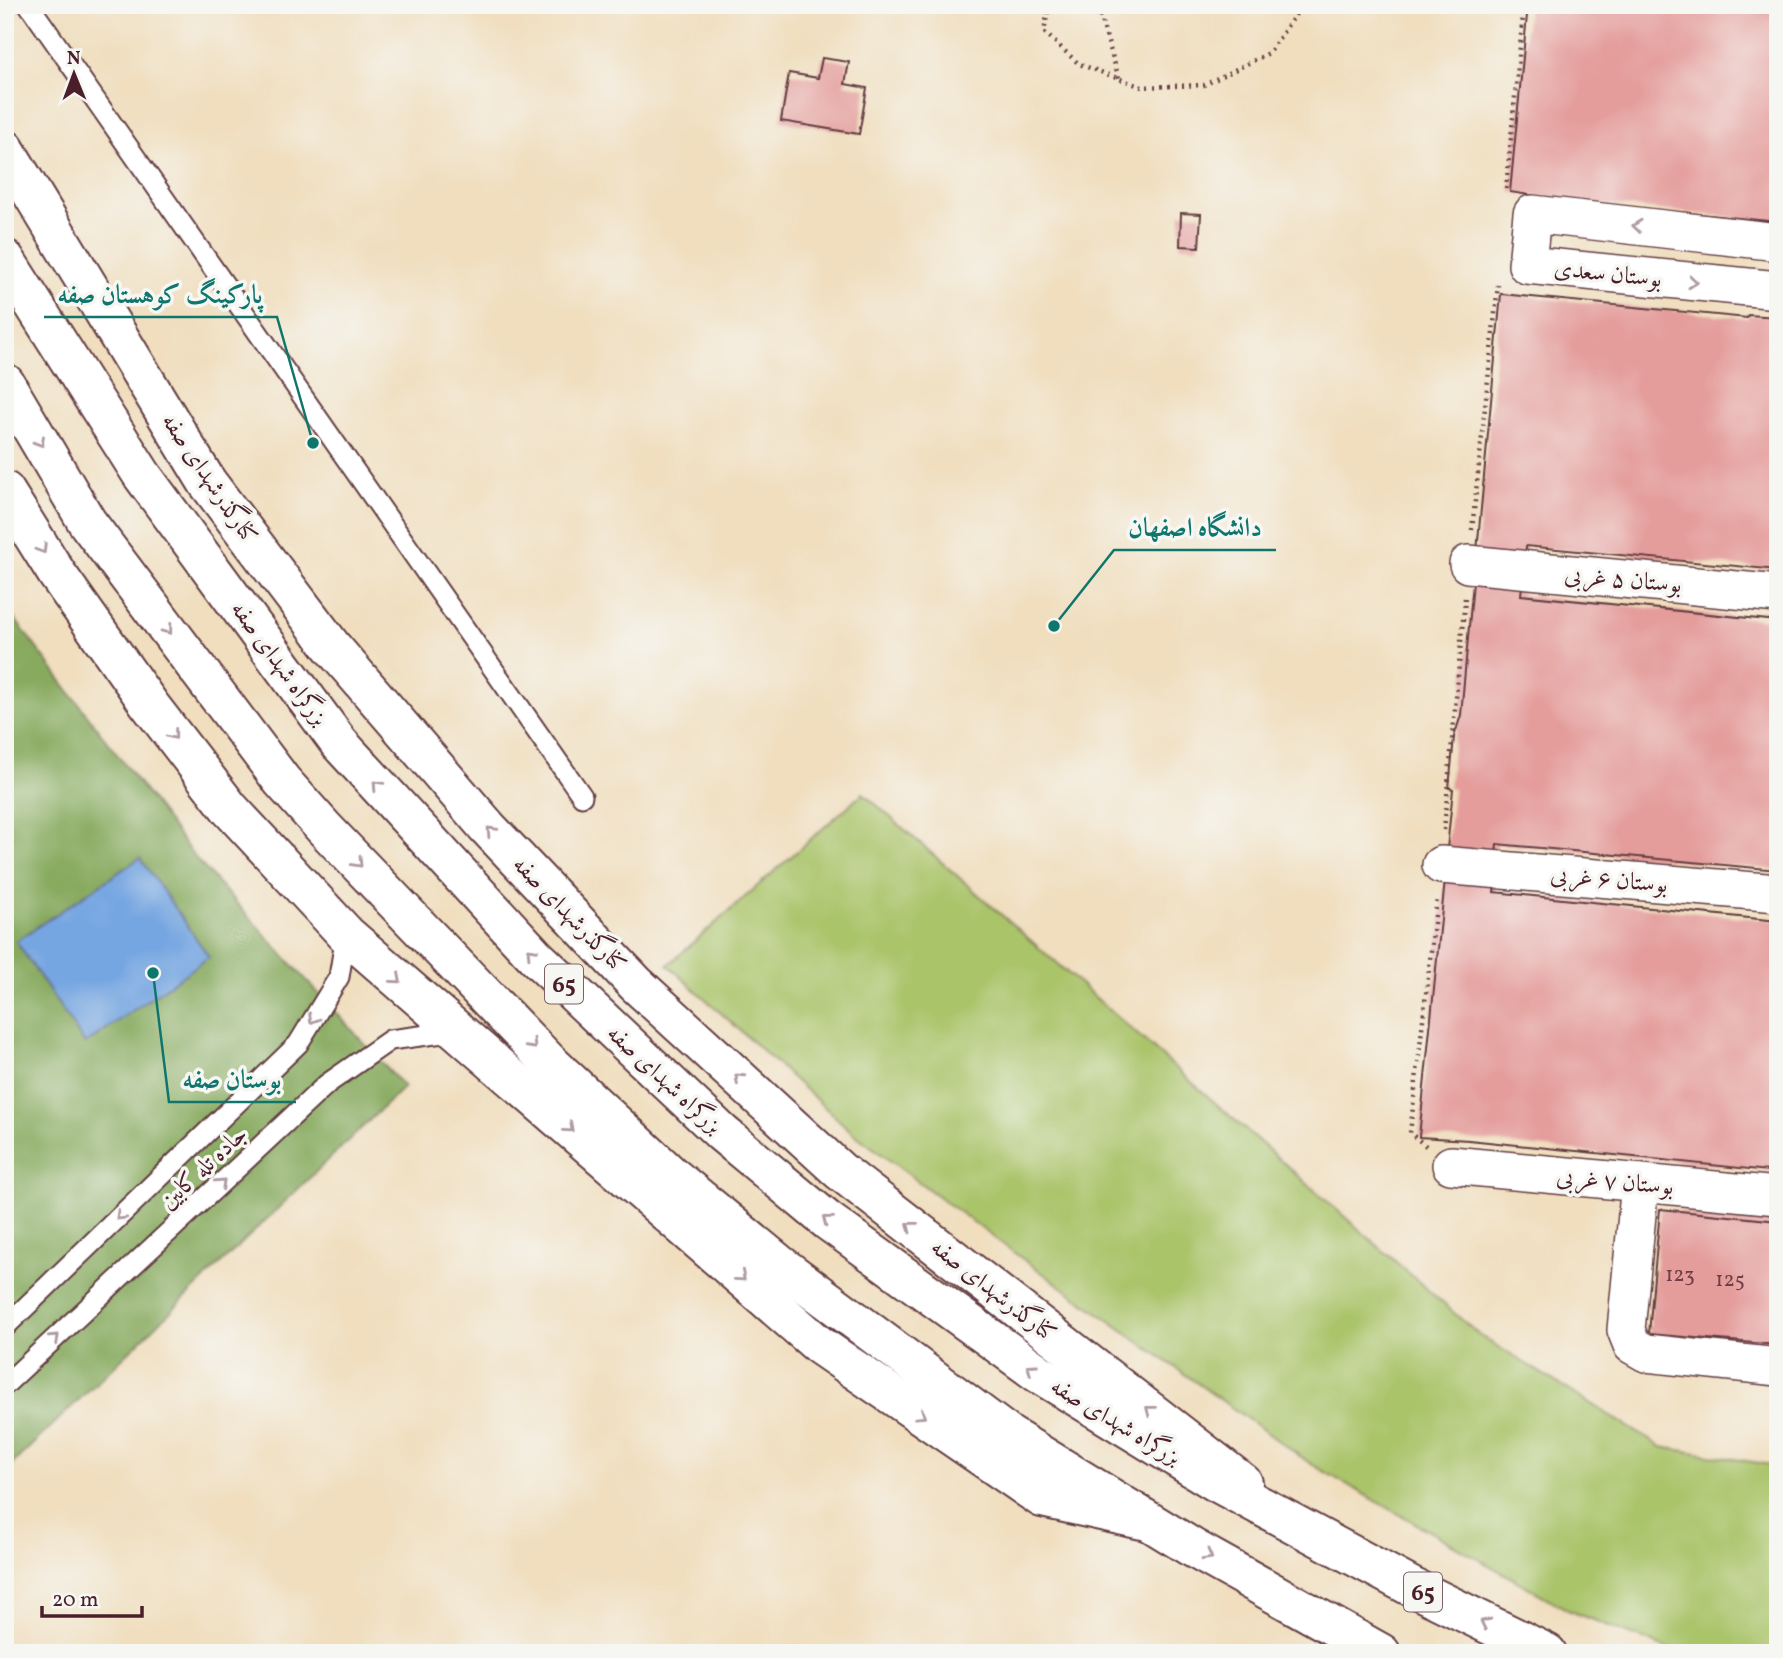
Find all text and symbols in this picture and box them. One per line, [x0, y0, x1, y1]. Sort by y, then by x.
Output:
north arrow [38, 38, 108, 108]
text: N [67, 46, 81, 72]
one-way arrow [1631, 218, 1643, 233]
street label: بوستان سعدی [1552, 252, 1663, 298]
callout: پارکینگ کوهستان صفه [44, 270, 277, 317]
one-way arrow [1687, 274, 1698, 289]
text: پارکینگ کوهستان صفه [58, 277, 264, 314]
street label: کنارگذرشهدای صفه [152, 406, 266, 551]
one-way arrow [32, 435, 45, 448]
callout: دانشگاه اصفهان [1114, 503, 1276, 550]
text: دانشگاه اصفهان [1128, 510, 1262, 547]
one-way arrow [33, 541, 46, 554]
street label: بوستان ۵ غربی [1563, 559, 1683, 603]
street label: بزرگراه شهدای صفه [221, 594, 336, 734]
one-way arrow [160, 622, 173, 634]
one-way arrow [165, 727, 178, 739]
one-way arrow [373, 780, 386, 793]
one-way arrow [487, 826, 499, 839]
street label: کنارگذرشهدای صفه [504, 848, 635, 981]
one-way arrow [349, 855, 362, 868]
street label: بوستان ۶ غربی [1549, 859, 1669, 903]
one-way arrow [527, 947, 540, 960]
road number: 65 [545, 965, 583, 1004]
one-way arrow [389, 971, 402, 983]
one-way arrow [308, 1011, 321, 1024]
street label: بزرگراه شهدای صفه [598, 1017, 730, 1143]
one-way arrow [524, 1036, 537, 1049]
callout: بوستان صفه [169, 1055, 296, 1102]
text: بوستان صفه [183, 1063, 281, 1099]
one-way arrow [734, 1074, 747, 1087]
street label: جاده تله کابین [153, 1119, 256, 1218]
one-way arrow [561, 1120, 574, 1132]
street label: بوستان ۷ غربی [1555, 1161, 1675, 1205]
one-way arrow [213, 1179, 226, 1191]
one-way arrow [115, 1207, 128, 1220]
one-way arrow [822, 1215, 835, 1228]
one-way arrow [907, 1222, 919, 1235]
street label: کنارگذرشهدای صفه [923, 1230, 1064, 1351]
house number: 123 [1665, 1261, 1695, 1290]
house number: 125 [1715, 1266, 1745, 1295]
one-way arrow [733, 1269, 746, 1281]
one-way arrow [47, 1334, 60, 1347]
one-way arrow [1026, 1364, 1039, 1376]
street label: بزرگراه شهدای صفه [1043, 1369, 1187, 1475]
one-way arrow [1145, 1406, 1157, 1419]
one-way arrow [913, 1407, 926, 1419]
one-way arrow [1200, 1548, 1213, 1561]
road number: 65 [1404, 1572, 1442, 1611]
scale bar [42, 1574, 142, 1618]
text: 20 m [52, 1586, 98, 1615]
one-way arrow [1480, 1617, 1492, 1631]

